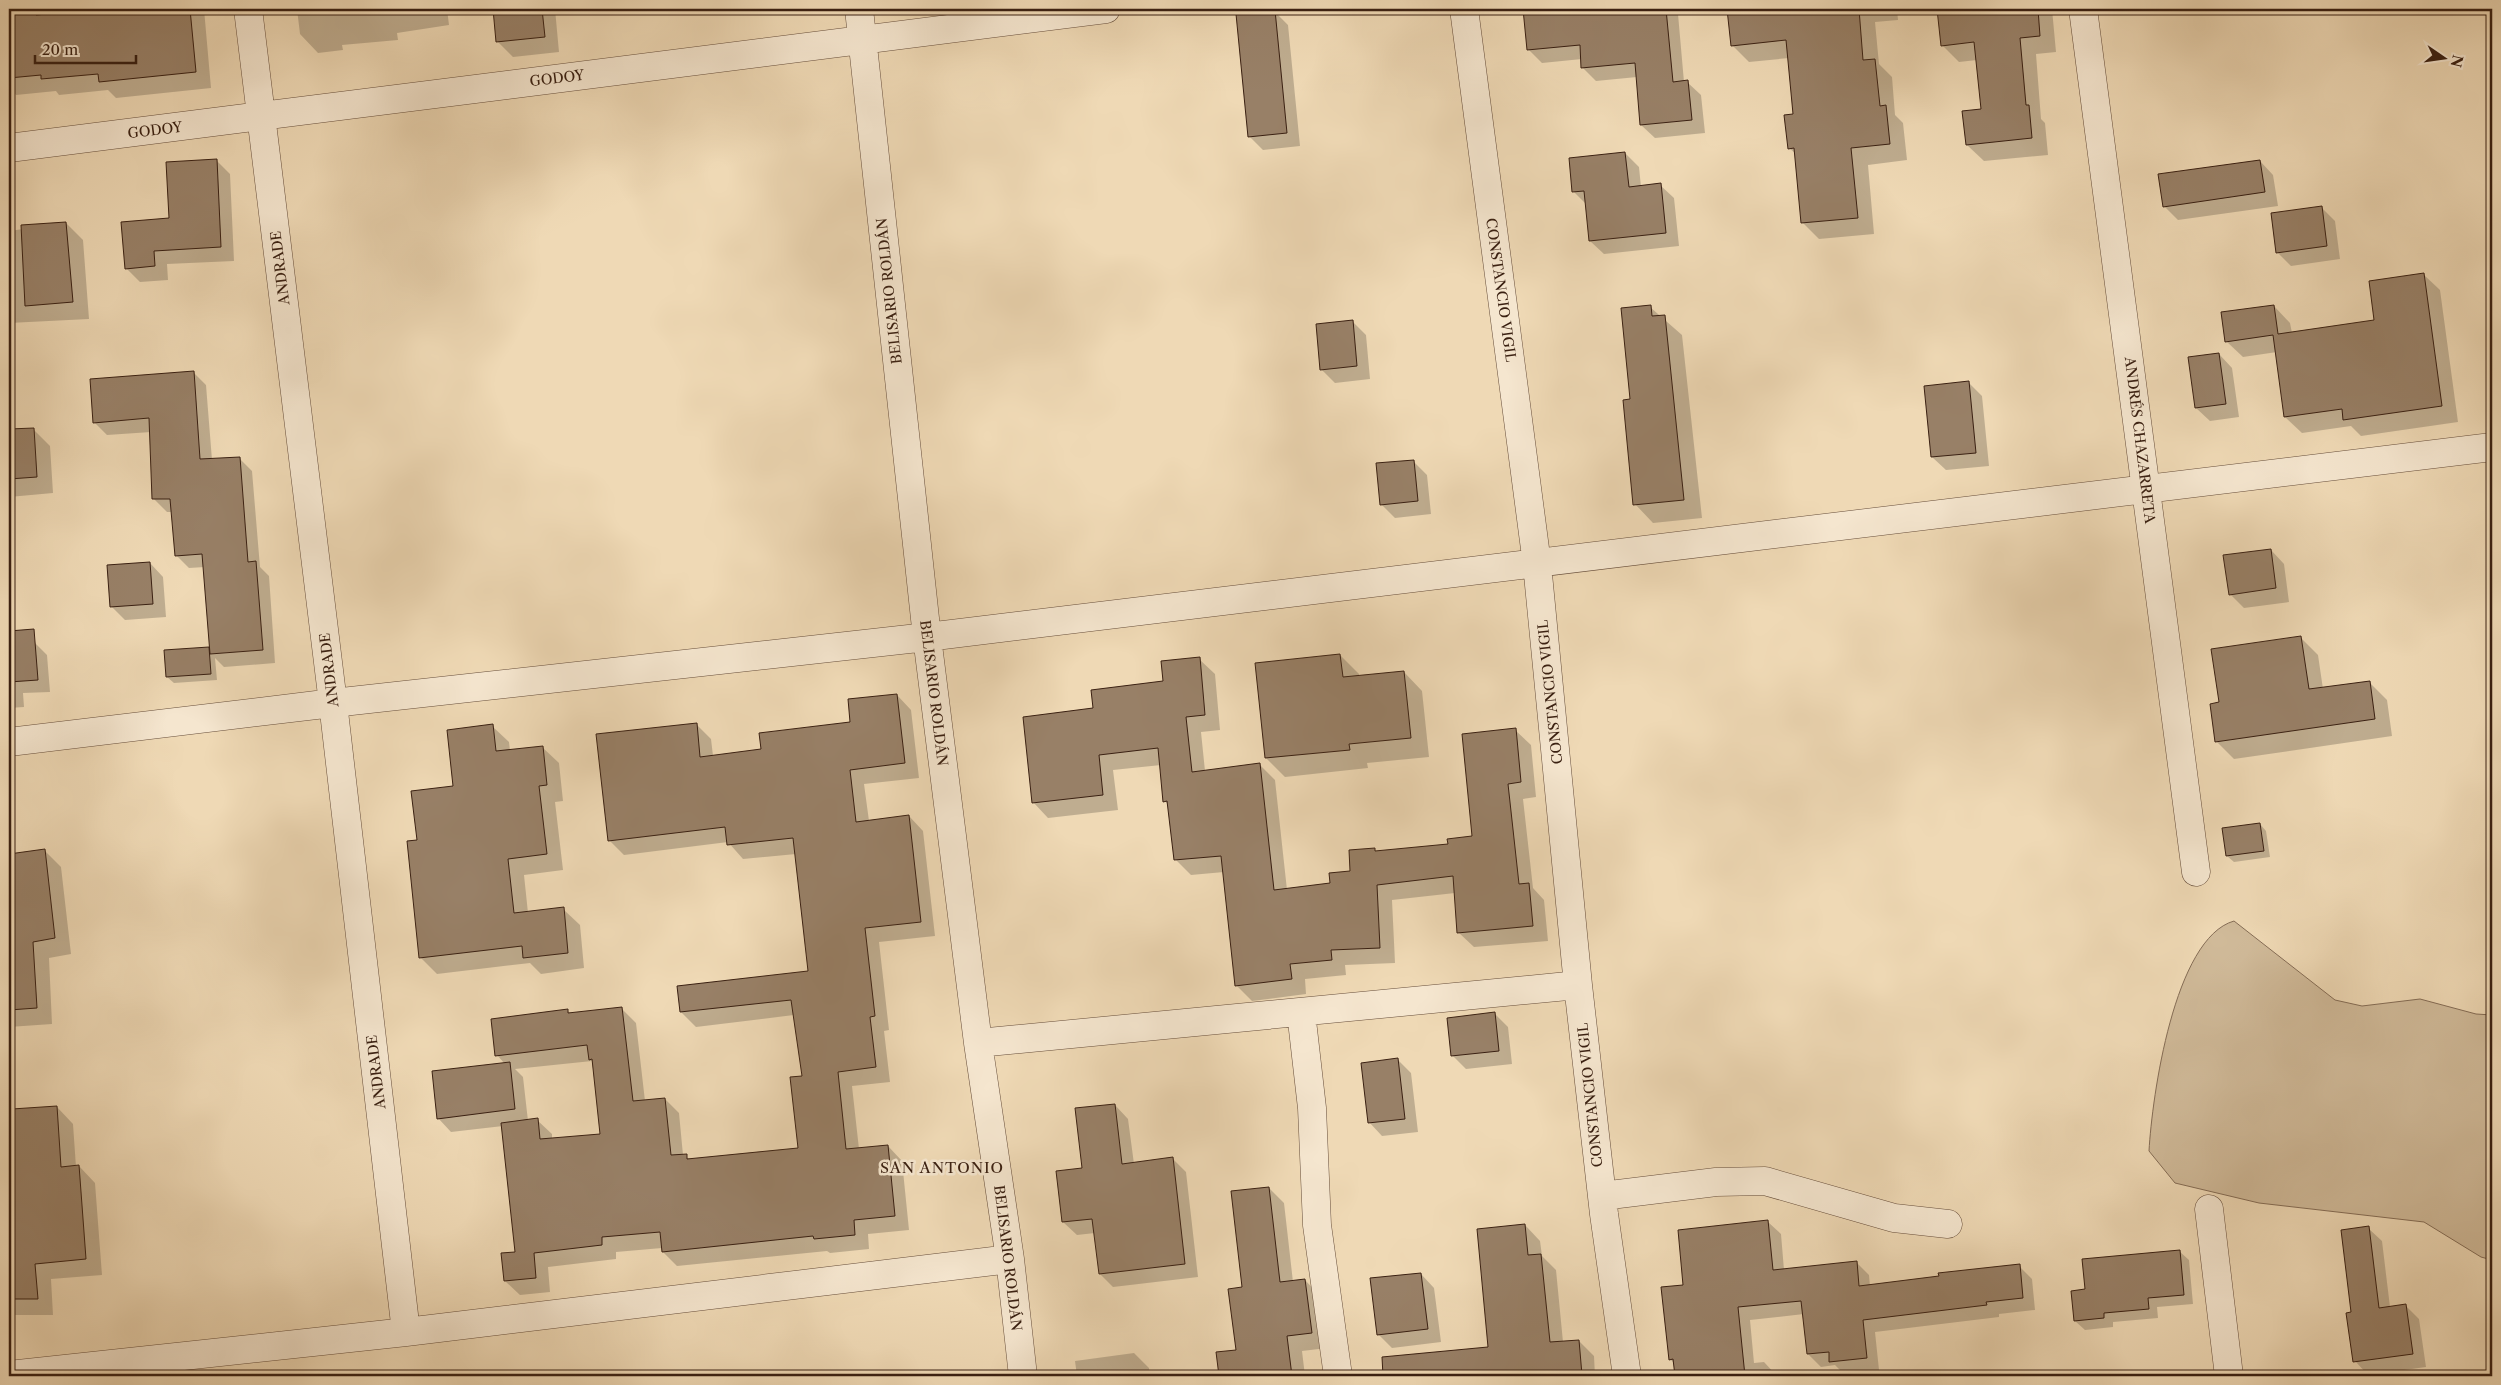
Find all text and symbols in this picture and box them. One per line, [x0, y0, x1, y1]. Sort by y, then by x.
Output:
scale bar [35, 32, 136, 64]
north arrow [2418, 32, 2468, 82]
text: 20 m [42, 40, 78, 59]
text: N [2447, 53, 2467, 69]
street label: GODOY [529, 66, 587, 90]
street label: GODOY [127, 118, 185, 142]
street label: BELISARIO ROLDÁN [872, 217, 906, 365]
street label: CONSTANCIO VIGIL [1482, 217, 1520, 363]
street label: ANDRADE [267, 230, 294, 307]
street label: ANDRÉS CHAZARRETA [2121, 354, 2159, 525]
street label: BELISARIO ROLDÁN [916, 619, 952, 767]
street label: CONSTANCIO VIGIL [1533, 619, 1567, 765]
street label: ANDRADE [316, 632, 343, 709]
street label: CONSTANCIO VIGIL [1573, 1022, 1607, 1168]
street label: ANDRADE [363, 1034, 390, 1111]
district label: SAN ANTONIO [880, 1158, 1004, 1177]
street label: BELISARIO ROLDÁN [990, 1184, 1026, 1332]

